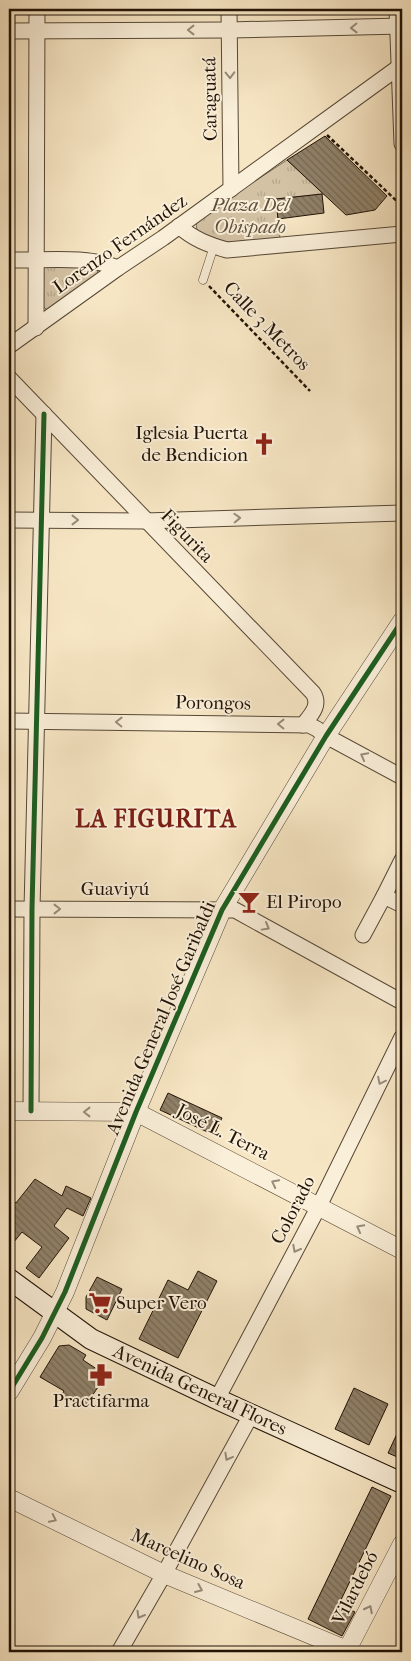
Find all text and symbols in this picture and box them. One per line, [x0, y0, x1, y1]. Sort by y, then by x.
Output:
one-way arrow [349, 23, 357, 34]
one-way arrow [187, 25, 194, 35]
street label: Caraguatá [198, 57, 222, 141]
one-way arrow [225, 72, 235, 79]
street label: Lorenzo Fernández [49, 190, 191, 298]
park label: Plaza Del Obispado [210, 194, 291, 238]
street label: Calle 3 Metros [219, 277, 315, 375]
place label: Iglesia Puerta de Bendicion [135, 422, 248, 466]
church icon: Iglesia Puerta de Bendicion [251, 431, 277, 457]
street label: Figurita [156, 505, 218, 568]
one-way arrow [234, 513, 242, 523]
one-way arrow [72, 515, 79, 525]
street label: Porongos [175, 691, 251, 715]
one-way arrow [114, 717, 122, 727]
one-way arrow [277, 719, 284, 729]
one-way arrow [361, 752, 370, 762]
district label: LA FIGURITA [75, 805, 237, 833]
street label: Guaviyú [81, 878, 149, 900]
bar icon: El Piropo [236, 889, 262, 915]
place label: El Piropo [266, 891, 342, 913]
street label: Avenida General José Garibaldi [101, 897, 221, 1139]
one-way arrow [54, 904, 62, 914]
one-way arrow [261, 921, 270, 931]
one-way arrow [376, 1076, 387, 1085]
street label: José L. Terra [171, 1098, 273, 1165]
one-way arrow [83, 1107, 91, 1117]
street label: Colorado [266, 1172, 320, 1248]
one-way arrow [271, 1179, 280, 1189]
one-way arrow [357, 1224, 366, 1234]
one-way arrow [292, 1243, 302, 1252]
supermarket icon: Super Vero [87, 1290, 113, 1316]
place label: Super Vero [116, 1292, 207, 1314]
street label: Avenida General Flores [109, 1340, 290, 1440]
pharmacy icon: Practifarma [88, 1362, 114, 1388]
place label: Practifarma [53, 1390, 150, 1412]
one-way arrow [224, 1452, 234, 1461]
one-way arrow [48, 1513, 57, 1523]
street label: Marcelino Sosa [127, 1524, 249, 1594]
street label: Vilardebó [327, 1547, 383, 1629]
one-way arrow [194, 1582, 203, 1593]
one-way arrow [363, 1605, 373, 1614]
one-way arrow [137, 1609, 147, 1618]

